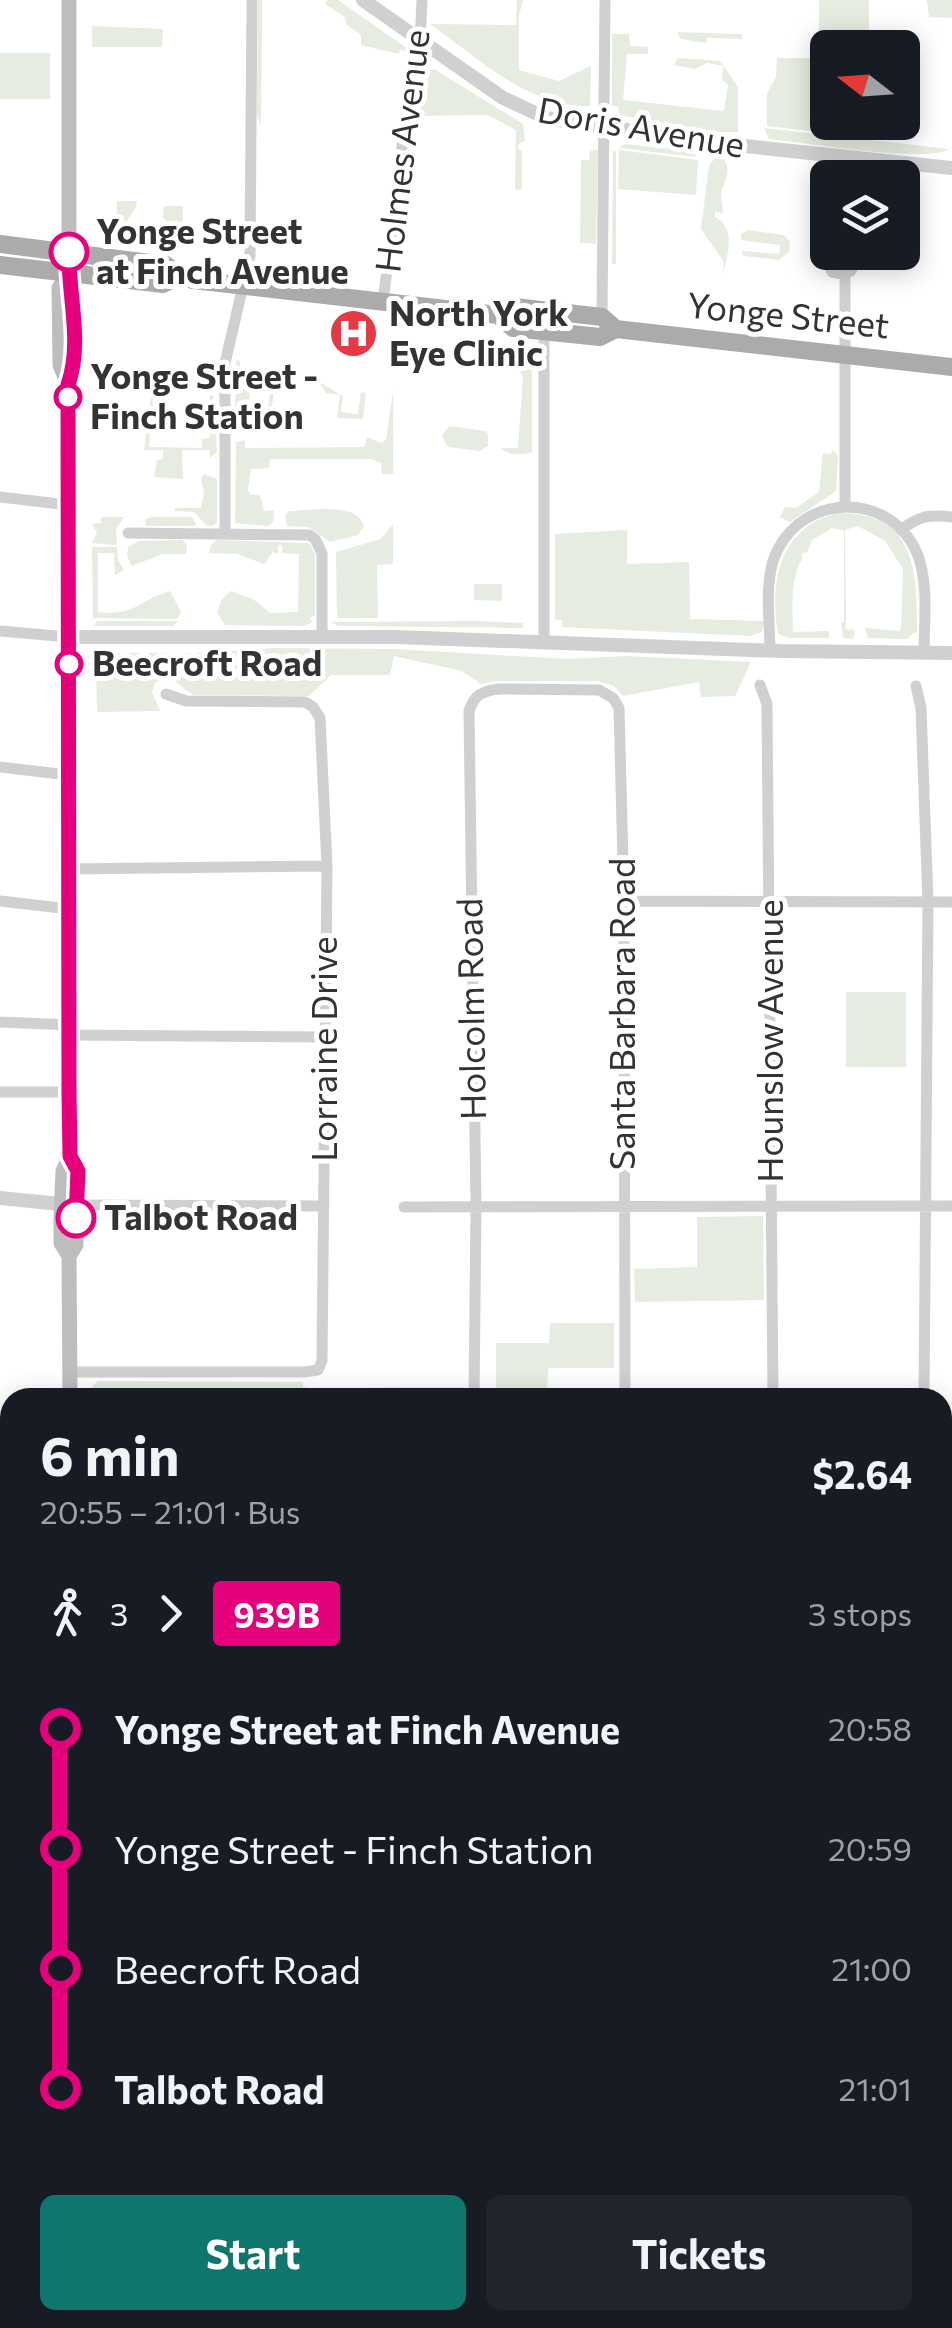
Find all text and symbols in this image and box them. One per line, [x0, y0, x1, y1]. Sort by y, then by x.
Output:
street label: Holmes Avenue [364, 27, 437, 275]
north arrow [810, 30, 920, 140]
map controls [810, 30, 920, 270]
street label: Doris Avenue [535, 86, 748, 165]
button: layers [810, 160, 920, 270]
place label: Yonge Street at Finch Avenue [96, 208, 349, 291]
marker: Yonge Street at Finch Avenue [50, 233, 88, 271]
street label: Yonge Street [685, 282, 892, 346]
place label: North York Eye Clinic [389, 290, 568, 373]
hospital icon: North York Eye Clinic [328, 308, 380, 360]
place label: Yonge Street - Finch Station [90, 353, 318, 436]
marker: Yonge Street - Finch Station [55, 384, 81, 410]
place label: Beecroft Road [92, 640, 322, 683]
marker: Beecroft Road [56, 651, 82, 677]
street label: Santa Barbara Road [599, 858, 642, 1170]
street label: Holcolm Road [446, 898, 493, 1120]
street label: Hounslow Avenue [747, 899, 790, 1183]
street label: Lorraine Drive [301, 936, 344, 1162]
place label: Talbot Road [104, 1194, 298, 1237]
marker: Talbot Road [57, 1199, 95, 1237]
text: 6 min [40, 1420, 180, 1487]
text: $2.64 [812, 1450, 912, 1497]
text: 20:55 – 21:01 · Bus [40, 1491, 300, 1531]
icon: walk [40, 1586, 95, 1641]
icon: forward [143, 1586, 198, 1641]
text: 939B [233, 1592, 320, 1635]
text: 3 [110, 1593, 128, 1633]
text: 3 stops [808, 1593, 912, 1633]
text: Yonge Street at Finch Avenue [114, 1705, 620, 1752]
text: 20:58 [828, 1708, 912, 1748]
text: Yonge Street - Finch Station [114, 1825, 594, 1872]
text: 20:59 [828, 1828, 912, 1868]
text: Beecroft Road [114, 1945, 361, 1992]
text: 21:00 [831, 1948, 912, 1988]
text: Talbot Road [114, 2065, 325, 2112]
text: 21:01 [838, 2068, 912, 2108]
button: Start [40, 2195, 466, 2310]
button: Tickets [486, 2195, 912, 2310]

